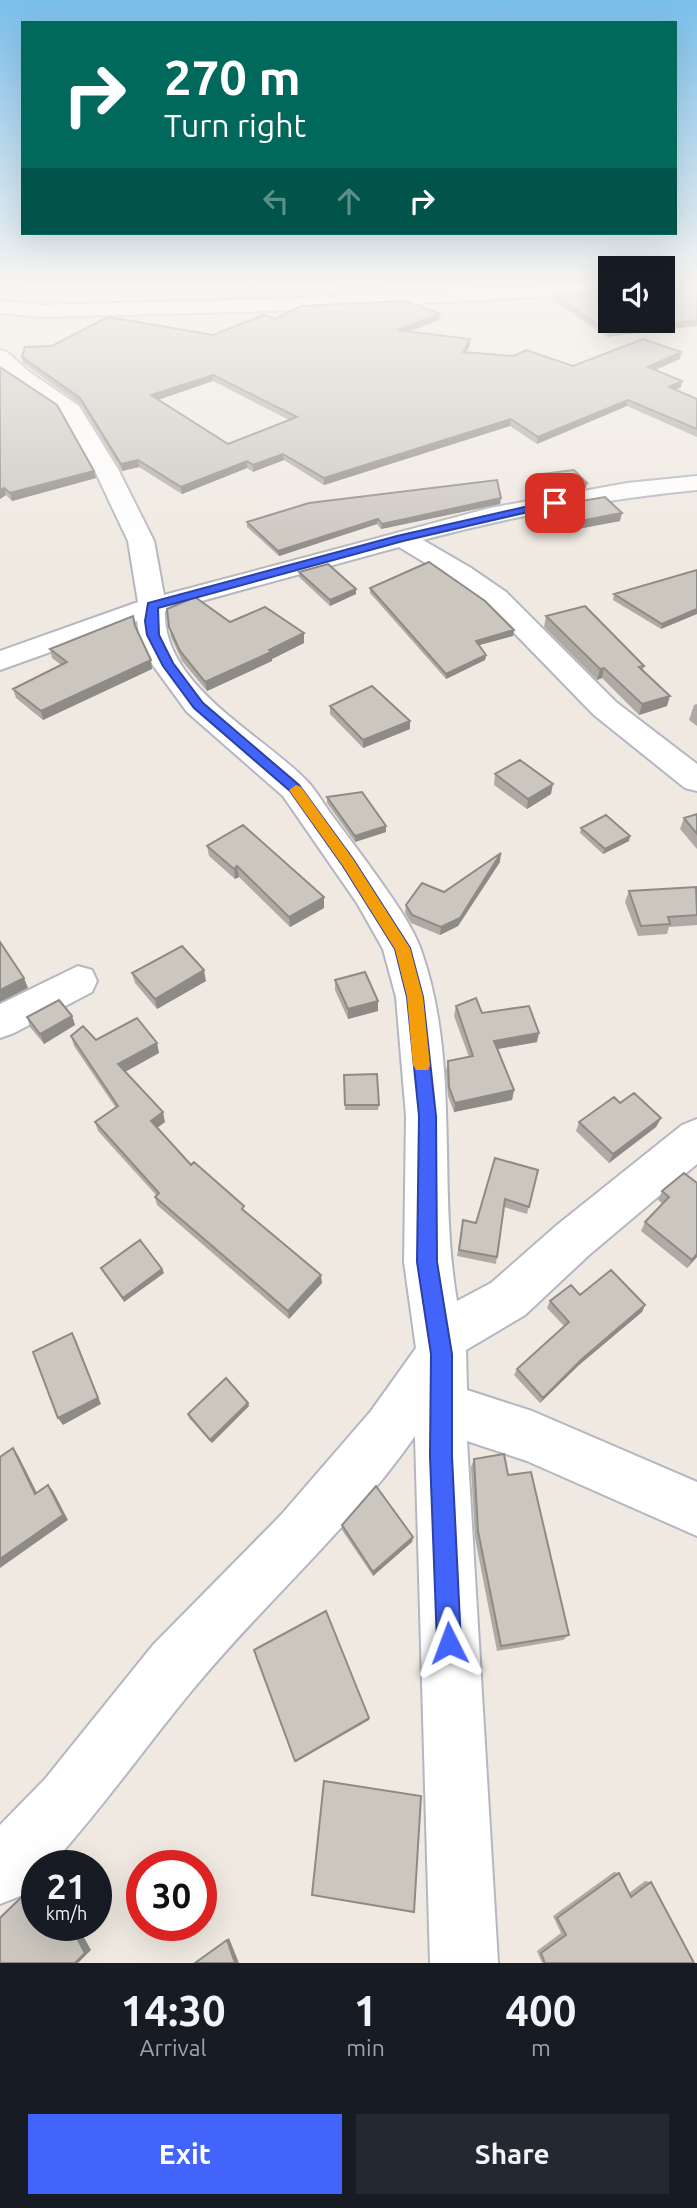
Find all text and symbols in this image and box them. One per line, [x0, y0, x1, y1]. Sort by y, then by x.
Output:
icon: right [49, 49, 140, 140]
text: 270 m [164, 49, 301, 104]
text: Turn right [164, 107, 306, 143]
icon: left [257, 182, 295, 220]
icon: ahead [330, 182, 368, 220]
icon: right [403, 182, 441, 220]
map controls [598, 256, 675, 333]
button: sound [598, 256, 675, 333]
pin [525, 473, 585, 533]
icon: arrive [536, 484, 574, 522]
position arrow [412, 1606, 486, 1680]
speed limit sign: 30 [126, 1850, 217, 1941]
text: 21 [47, 1866, 86, 1906]
text: km/h [46, 1903, 87, 1923]
text: 14:30 [121, 1987, 226, 2034]
text: 1 [354, 1987, 377, 2034]
text: 400 [505, 1987, 576, 2034]
text: Arrival [140, 2035, 207, 2060]
text: min [346, 2035, 385, 2060]
text: m [531, 2035, 551, 2060]
button: Exit [28, 2114, 342, 2194]
button: Share [356, 2114, 669, 2194]

